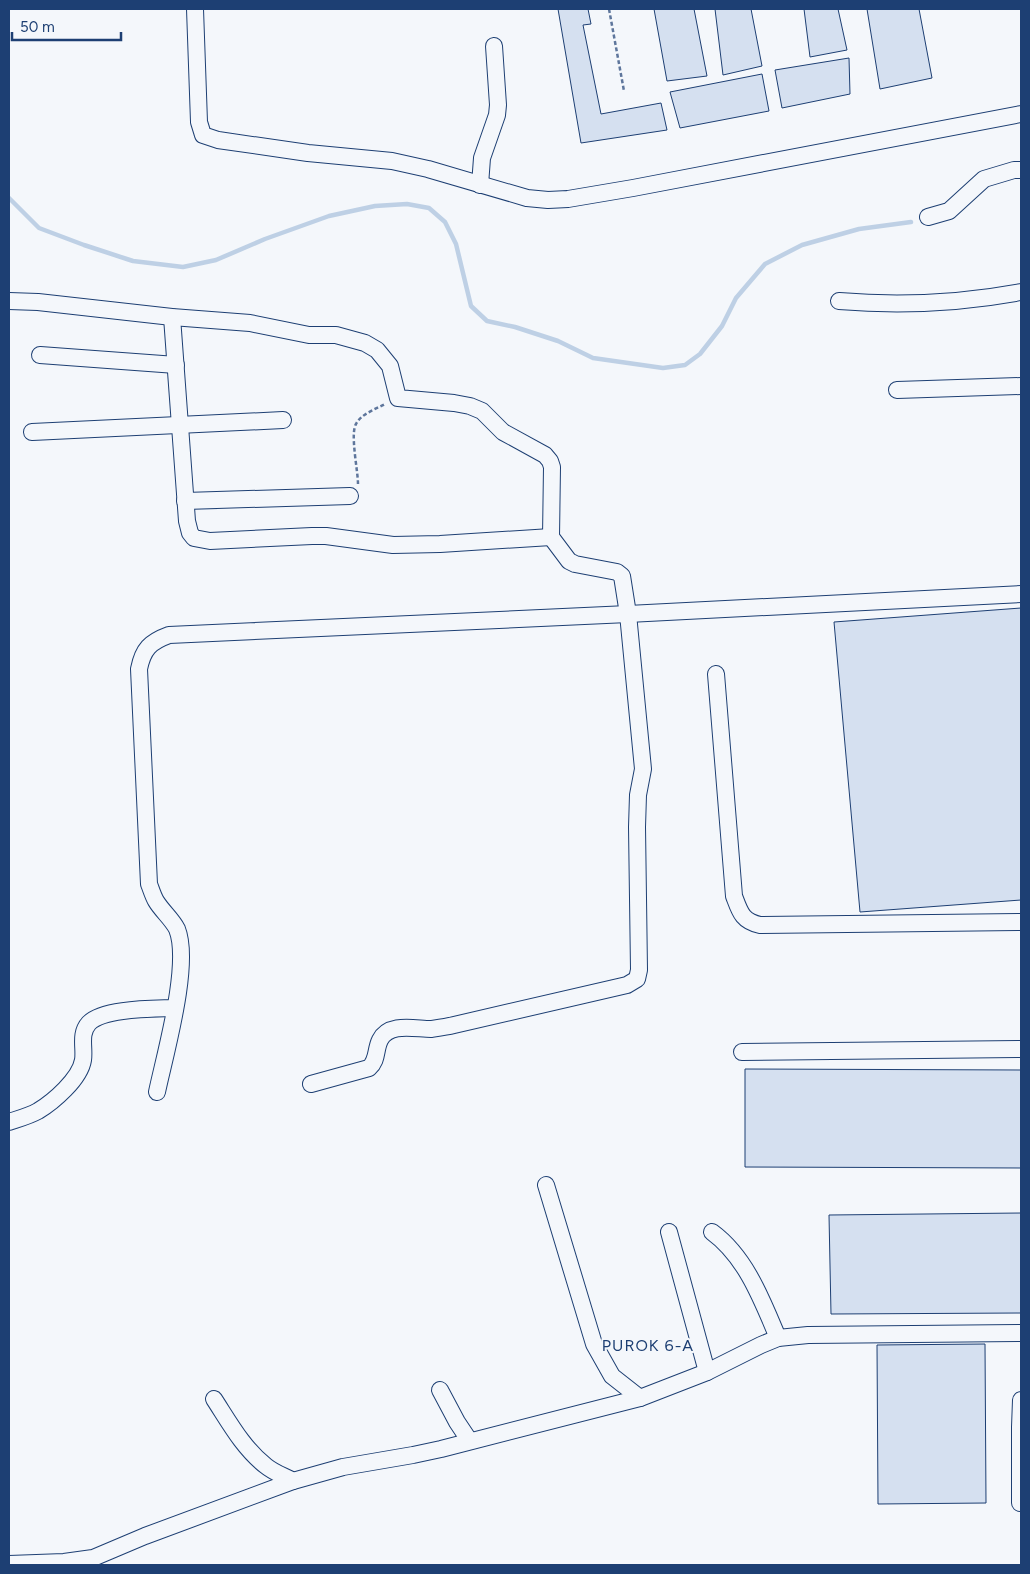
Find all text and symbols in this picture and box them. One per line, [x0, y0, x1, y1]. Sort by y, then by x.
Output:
scale bar [12, 10, 121, 42]
text: 50 m [20, 18, 55, 36]
district label: PUROK 6-A [602, 1336, 694, 1355]

